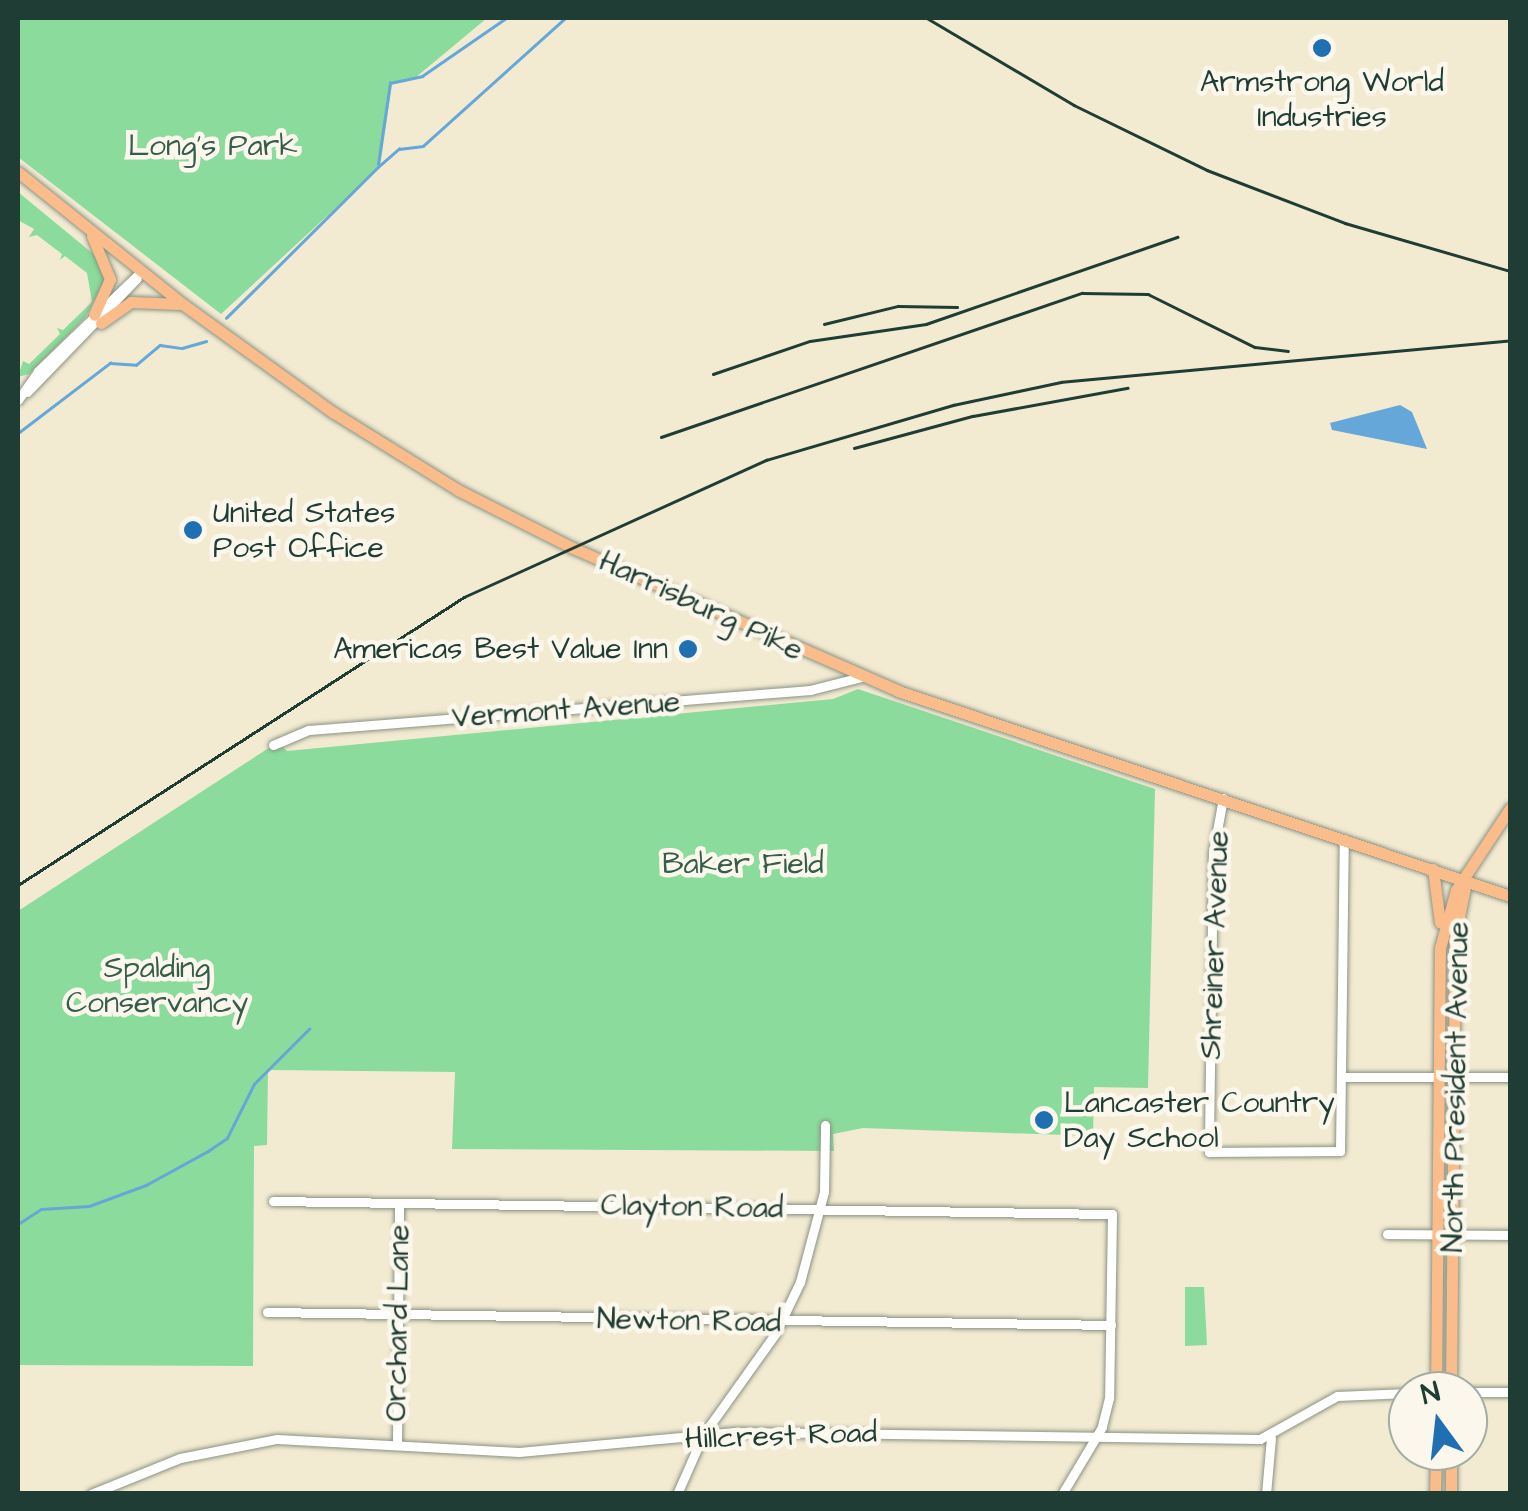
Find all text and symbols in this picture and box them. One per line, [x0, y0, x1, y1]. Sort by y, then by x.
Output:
marker: Armstrong World Industries [1311, 37, 1333, 59]
place label: Armstrong World Industries [1200, 64, 1444, 134]
park label: Long's Park [128, 128, 298, 164]
place label: United States Post Office [213, 495, 395, 566]
marker: United States Post Office [182, 519, 204, 541]
street label: Harrisburg Pike [593, 543, 809, 669]
place label: Americas Best Value Inn [333, 631, 668, 667]
marker: Americas Best Value Inn [677, 638, 699, 660]
street label: Vermont Avenue [451, 684, 681, 736]
street label: Shreiner Avenue [1193, 830, 1237, 1060]
park label: Baker Field [662, 846, 824, 882]
street label: North President Avenue [1435, 921, 1477, 1253]
park label: Spalding Conservancy [66, 950, 248, 1020]
place label: Lancaster Country Day School [1064, 1085, 1335, 1156]
marker: Lancaster Country Day School [1033, 1109, 1055, 1131]
street label: Clayton Road [600, 1187, 784, 1227]
street label: Orchard Lane [378, 1224, 418, 1422]
street label: Newton Road [597, 1301, 781, 1341]
north arrow [1388, 1371, 1488, 1471]
text: N [1417, 1372, 1444, 1415]
street label: Hillcrest Road [684, 1415, 878, 1457]

